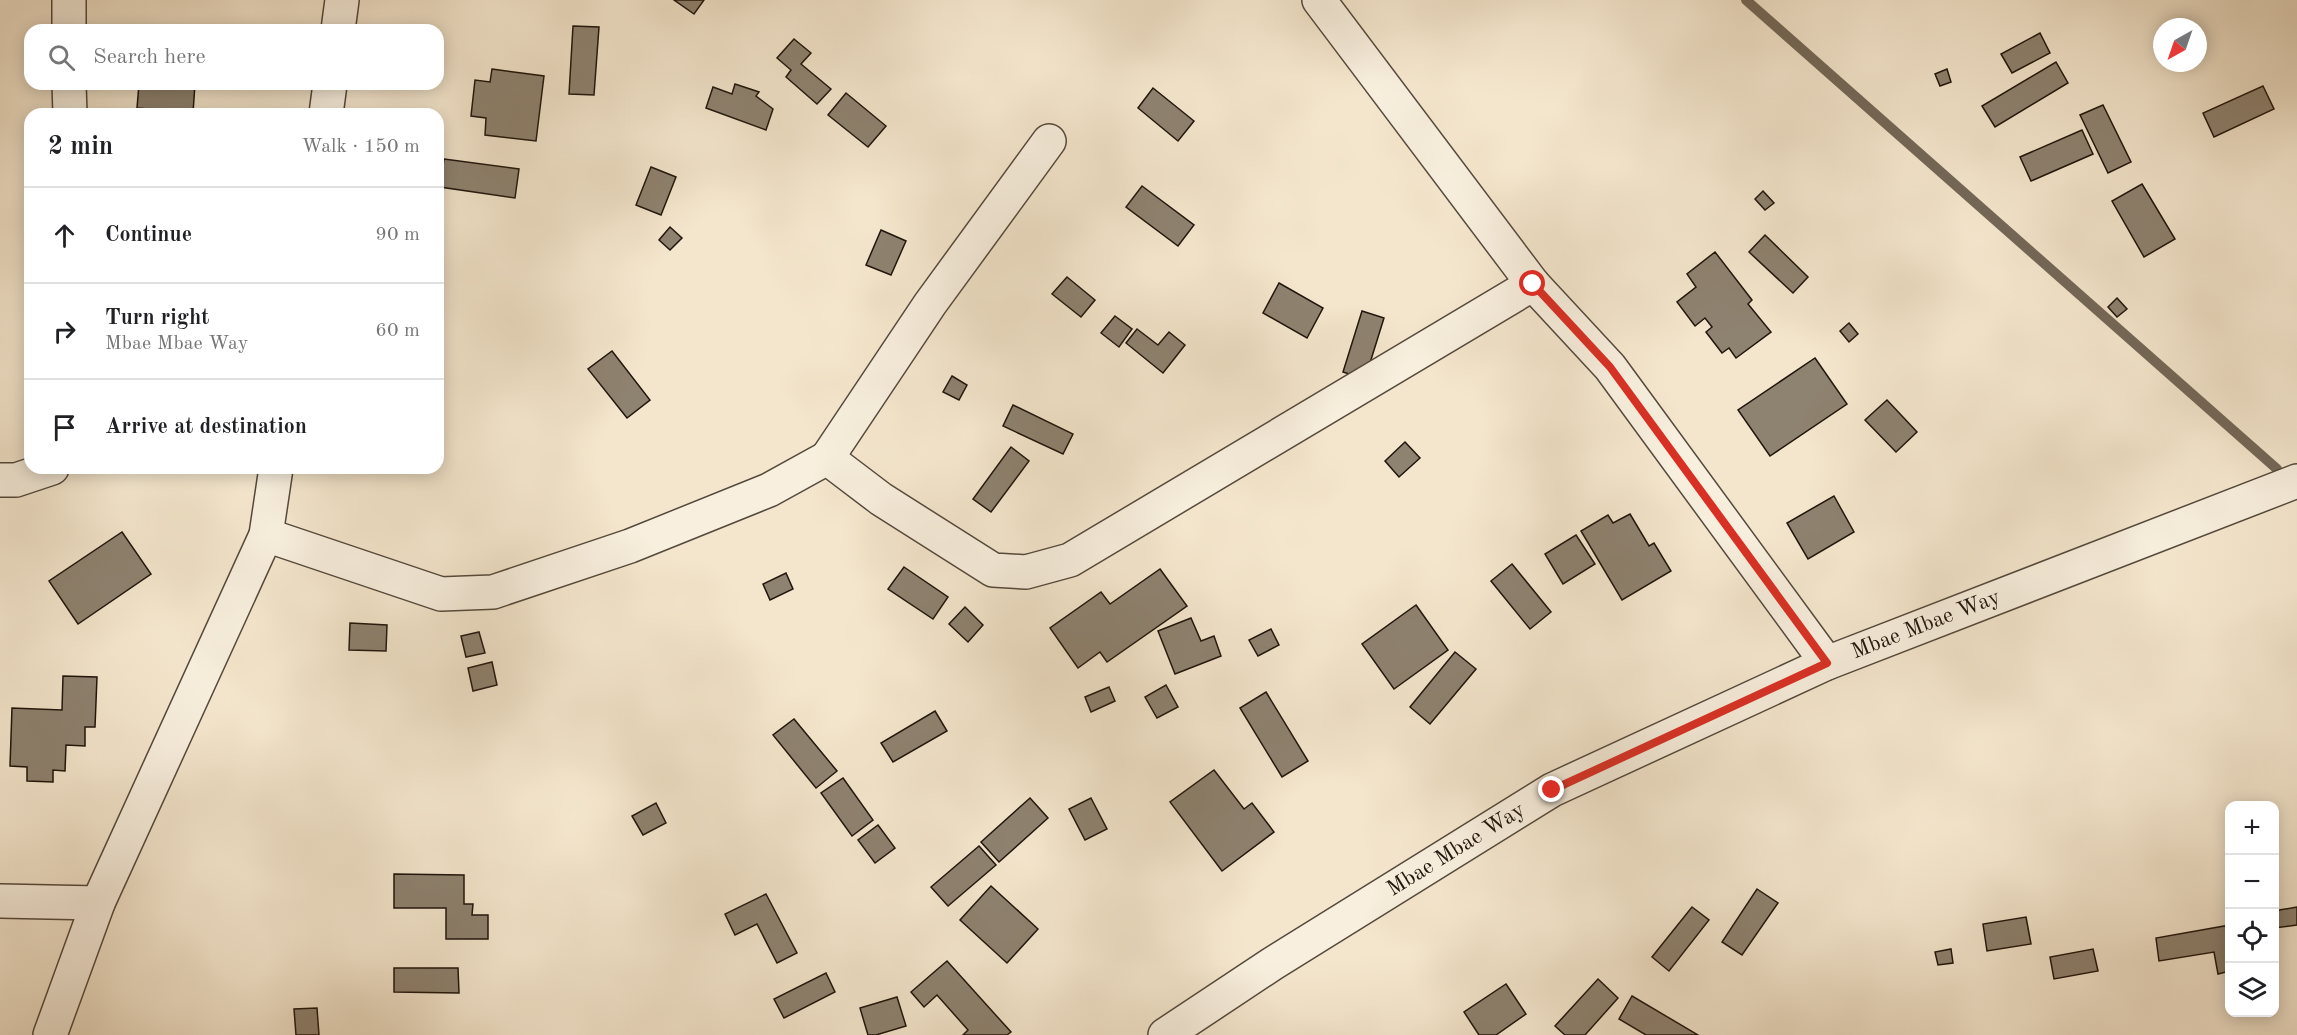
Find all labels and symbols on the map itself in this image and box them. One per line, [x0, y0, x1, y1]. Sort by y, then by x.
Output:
north arrow [2153, 18, 2207, 72]
route start [1519, 270, 1545, 296]
street label: Mbae Mbae Way [1848, 586, 2004, 663]
route end [1538, 776, 1564, 802]
street label: Mbae Mbae Way [1383, 799, 1529, 901]

